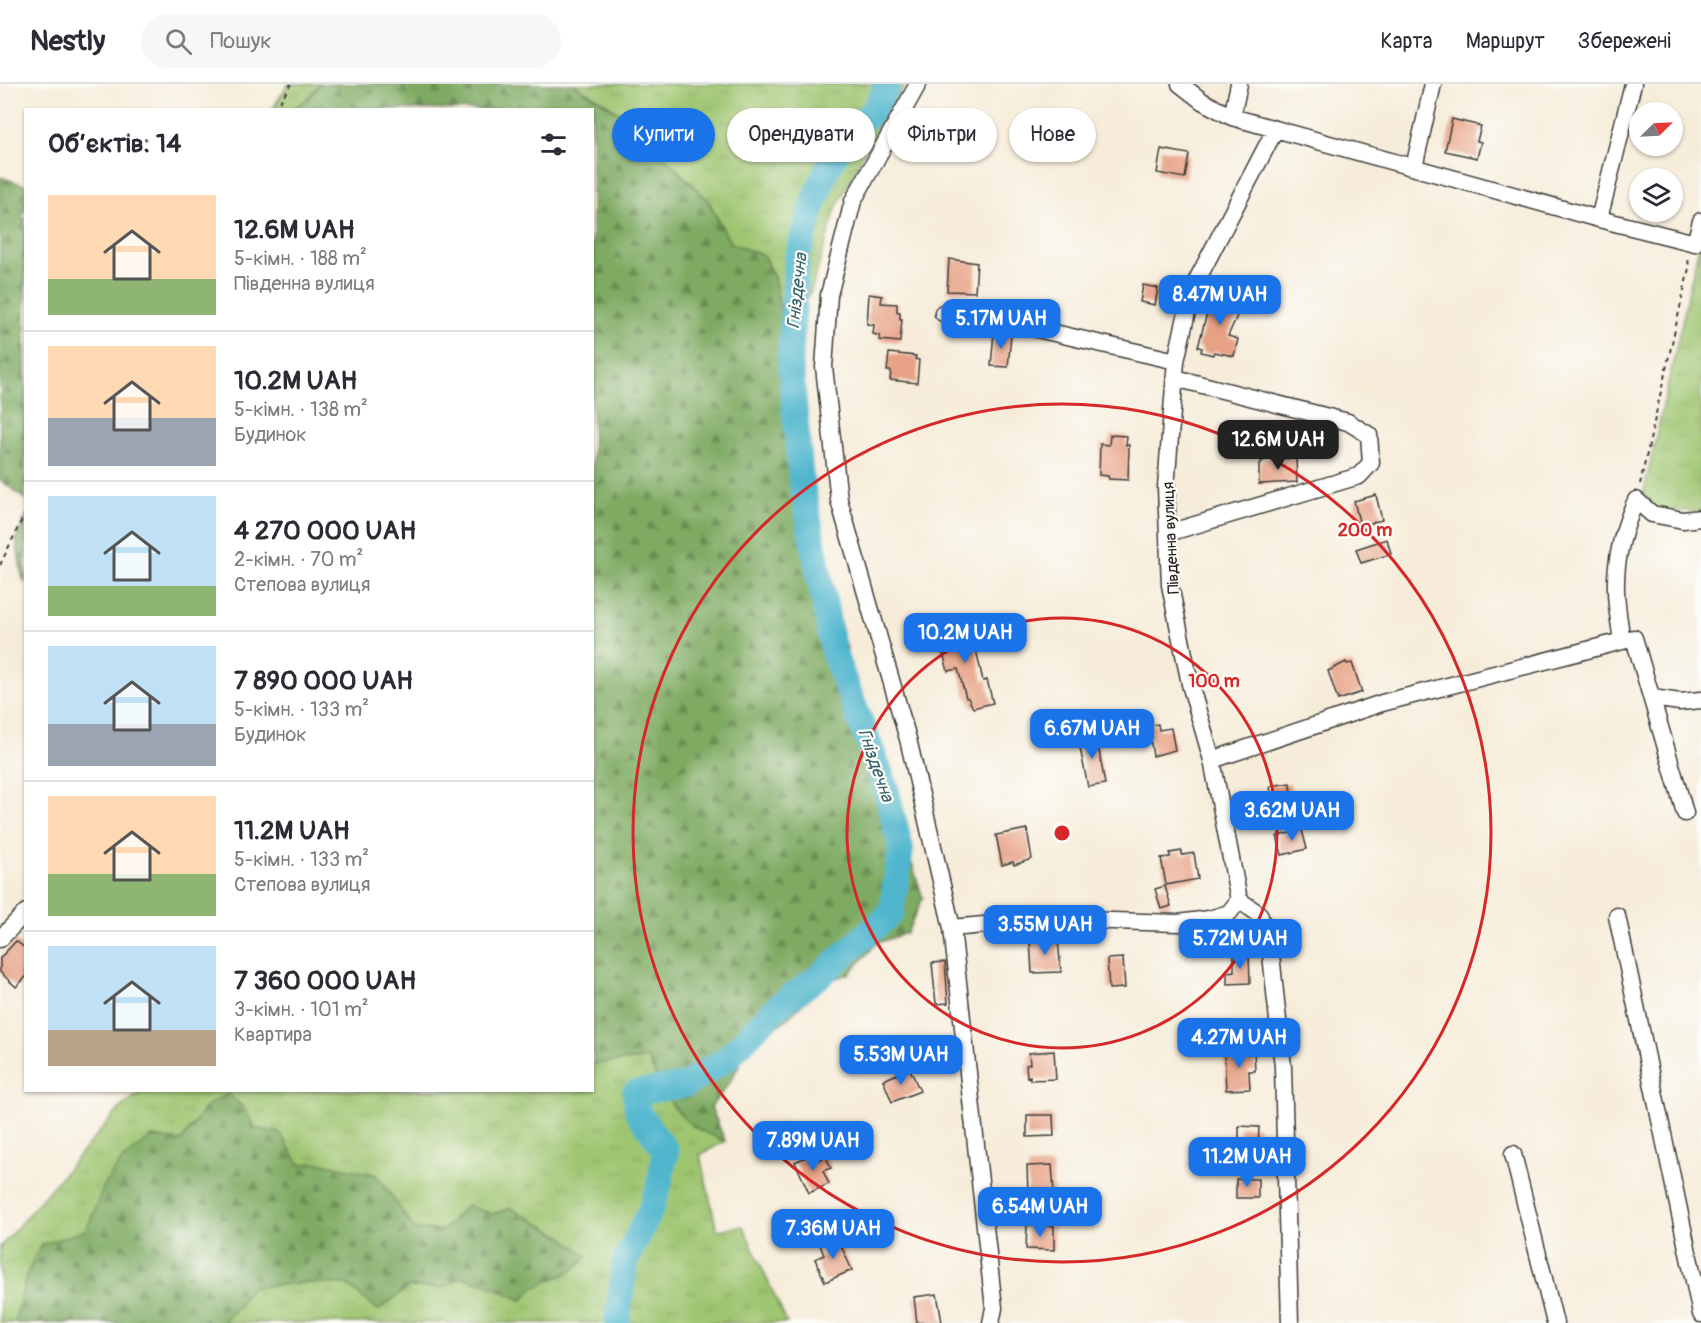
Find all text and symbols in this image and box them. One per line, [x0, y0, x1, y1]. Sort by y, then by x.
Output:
search box [141, 14, 561, 68]
text: Nestly [30, 24, 105, 59]
icon: search [162, 25, 195, 58]
text: Пошук [210, 27, 272, 55]
text: Карта [1381, 28, 1433, 55]
text: Маршрут [1466, 28, 1545, 55]
text: Збережені [1578, 28, 1671, 55]
north arrow [1629, 102, 1683, 156]
map controls [1629, 102, 1683, 222]
chip: Купити [612, 108, 715, 162]
chip: Орендувати [727, 108, 875, 162]
chip: Фільтри [887, 108, 997, 162]
chip: Нове [1009, 108, 1096, 162]
text: Об’єктів: 14 [48, 128, 181, 160]
icon: filters [537, 128, 570, 161]
button: layers [1629, 168, 1683, 222]
text: 12.6M UAH [234, 214, 354, 246]
icon: home [96, 219, 168, 291]
text: 5-кімн. · 188 m² [234, 246, 367, 271]
water label: Гніздечна [782, 251, 813, 330]
text: Південна вулиця [234, 271, 375, 296]
pin: 8.47M UAH [1151, 275, 1289, 326]
text: 8.47M UAH [1173, 282, 1267, 307]
pin: 5.17M UAH [932, 299, 1070, 350]
text: 5.17M UAH [955, 306, 1047, 331]
text: 10.2M UAH [234, 365, 357, 397]
icon: home [96, 370, 168, 442]
text: 5-кімн. · 138 m² [234, 397, 368, 422]
pin: 12.6M UAH [1209, 420, 1347, 471]
text: Будинок [234, 422, 306, 447]
text: 12.6M UAH [1232, 427, 1324, 452]
street label: Південна вулиця [1158, 481, 1184, 595]
text: 4 270 000 UAH [234, 515, 416, 547]
text: 200 m [1338, 519, 1392, 542]
icon: home [96, 520, 168, 592]
text: 2-кімн. · 70 m² [234, 547, 363, 572]
text: Степова вулиця [234, 572, 370, 597]
pin: 10.2M UAH [896, 613, 1034, 664]
text: 10.2M UAH [918, 620, 1012, 645]
text: 7 890 000 UAH [234, 665, 413, 697]
icon: home [96, 670, 168, 742]
text: 100 m [1188, 670, 1240, 693]
text: 5-кімн. · 133 m² [234, 697, 369, 722]
pin: 6.67M UAH [1023, 709, 1161, 760]
text: 6.67M UAH [1044, 716, 1140, 741]
text: Будинок [234, 722, 306, 747]
water label: Гніздечна [852, 726, 899, 806]
pin: 3.62M UAH [1223, 791, 1361, 842]
text: 3.62M UAH [1244, 798, 1340, 823]
text: 11.2M UAH [234, 815, 349, 847]
icon: home [96, 820, 168, 892]
centre of rings [1052, 823, 1072, 843]
text: 5-кімн. · 133 m² [234, 847, 369, 872]
text: Степова вулиця [234, 872, 370, 897]
pin: 3.55M UAH [976, 905, 1114, 956]
text: 3.55M UAH [998, 912, 1092, 937]
pin: 5.72M UAH [1171, 919, 1309, 970]
text: 5.72M UAH [1193, 926, 1287, 951]
text: 7 360 000 UAH [234, 965, 416, 997]
icon: home [96, 970, 168, 1042]
text: 3-кімн. · 101 m² [234, 997, 368, 1022]
pin: 4.27M UAH [1170, 1018, 1308, 1069]
text: Квартира [234, 1022, 312, 1047]
text: 4.27M UAH [1191, 1025, 1287, 1050]
pin: 5.53M UAH [832, 1035, 970, 1086]
text: 5.53M UAH [854, 1042, 948, 1067]
pin: 7.89M UAH [744, 1121, 882, 1172]
text: 7.89M UAH [767, 1128, 859, 1153]
pin: 11.2M UAH [1178, 1137, 1316, 1188]
text: 11.2M UAH [1203, 1144, 1291, 1169]
pin: 6.54M UAH [971, 1187, 1109, 1238]
text: 6.54M UAH [992, 1194, 1088, 1219]
pin: 7.36M UAH [764, 1209, 902, 1260]
text: 7.36M UAH [785, 1216, 881, 1241]

